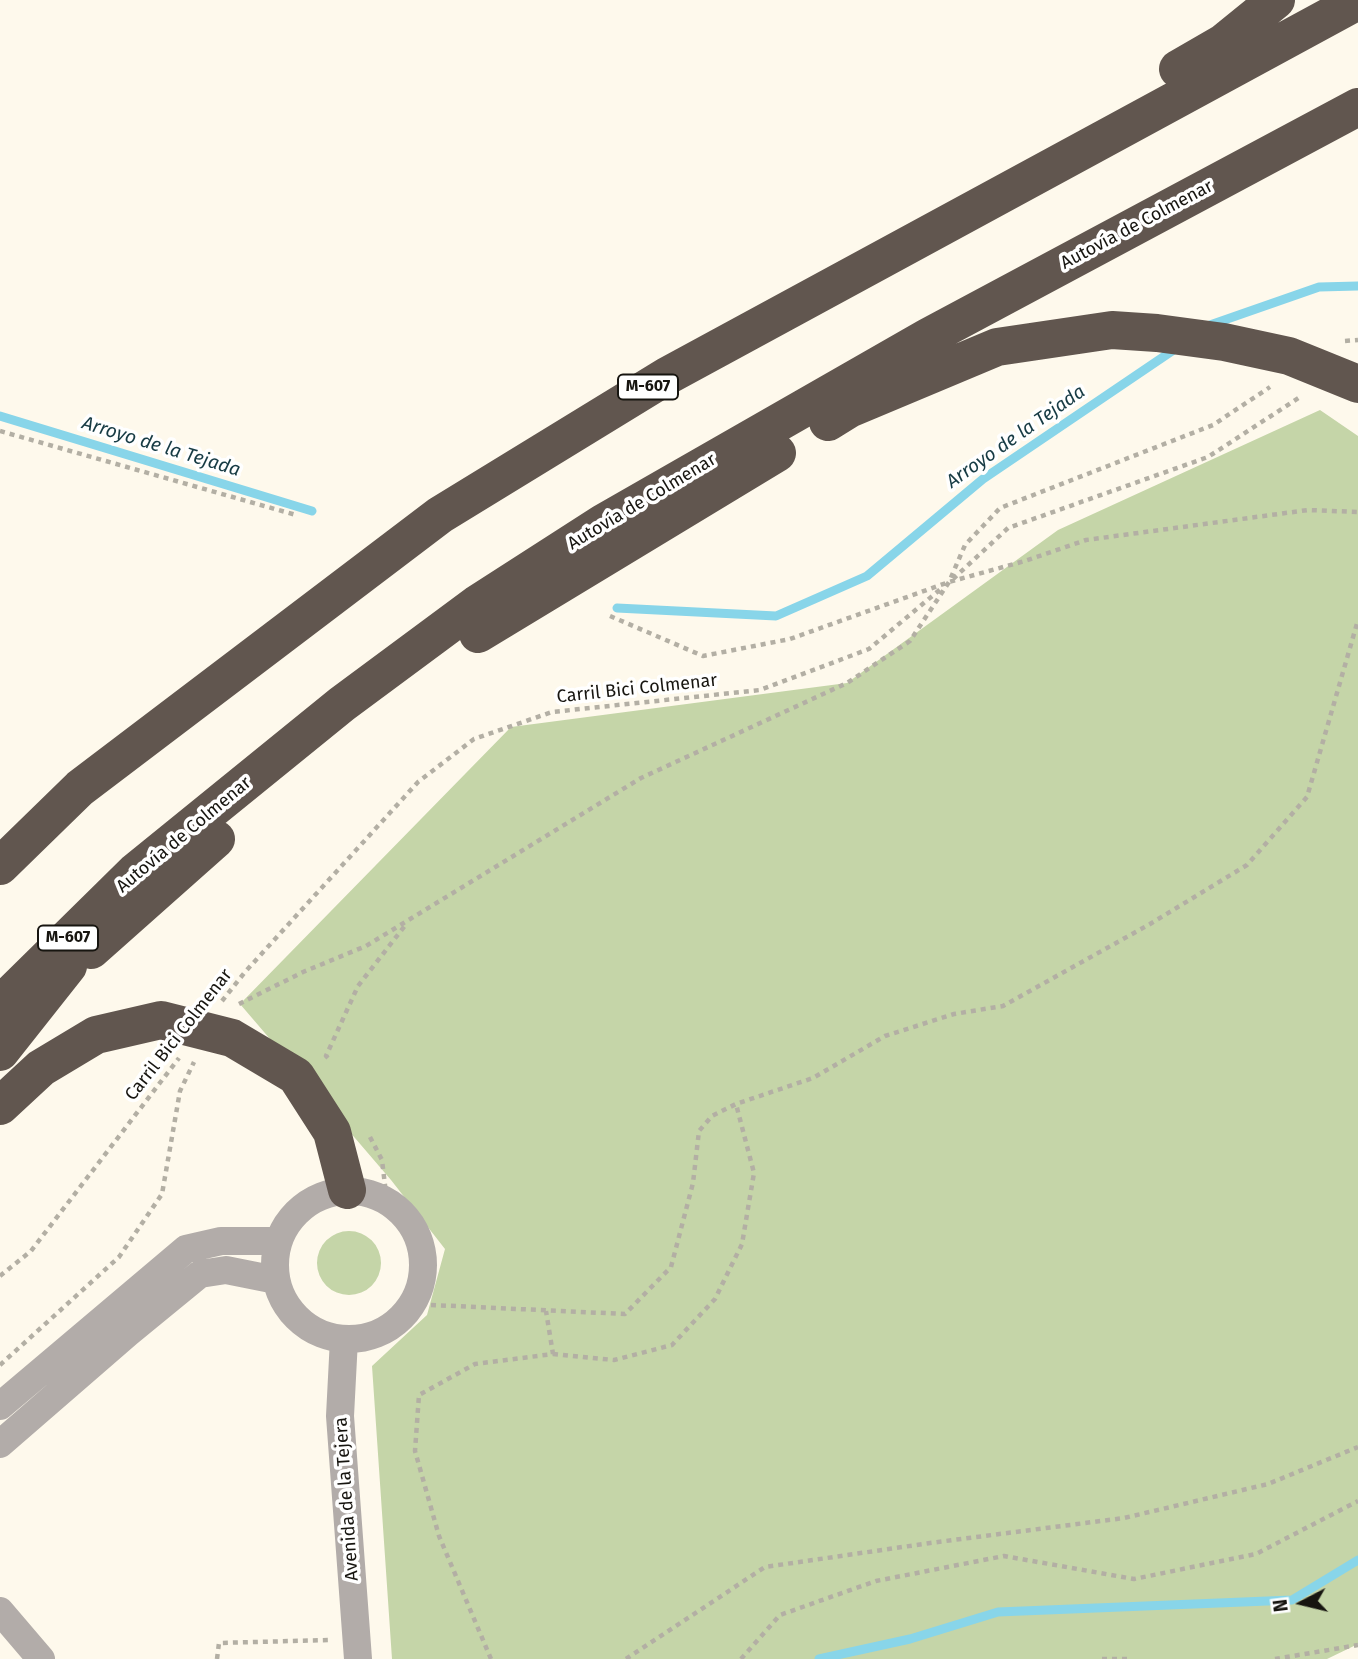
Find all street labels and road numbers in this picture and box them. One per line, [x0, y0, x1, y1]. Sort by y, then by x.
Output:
street label: Autovía de Colmenar [1057, 176, 1217, 274]
road number: M-607 [618, 374, 678, 400]
street label: Autovía de Colmenar [564, 449, 720, 555]
street label: Carril Bici Colmenar [556, 670, 718, 708]
street label: Autovía de Colmenar [112, 772, 256, 898]
road number: M-607 [38, 926, 98, 950]
street label: Carril Bici Colmenar [121, 965, 237, 1105]
street label: Avenida de la Tejera [331, 1416, 363, 1582]

